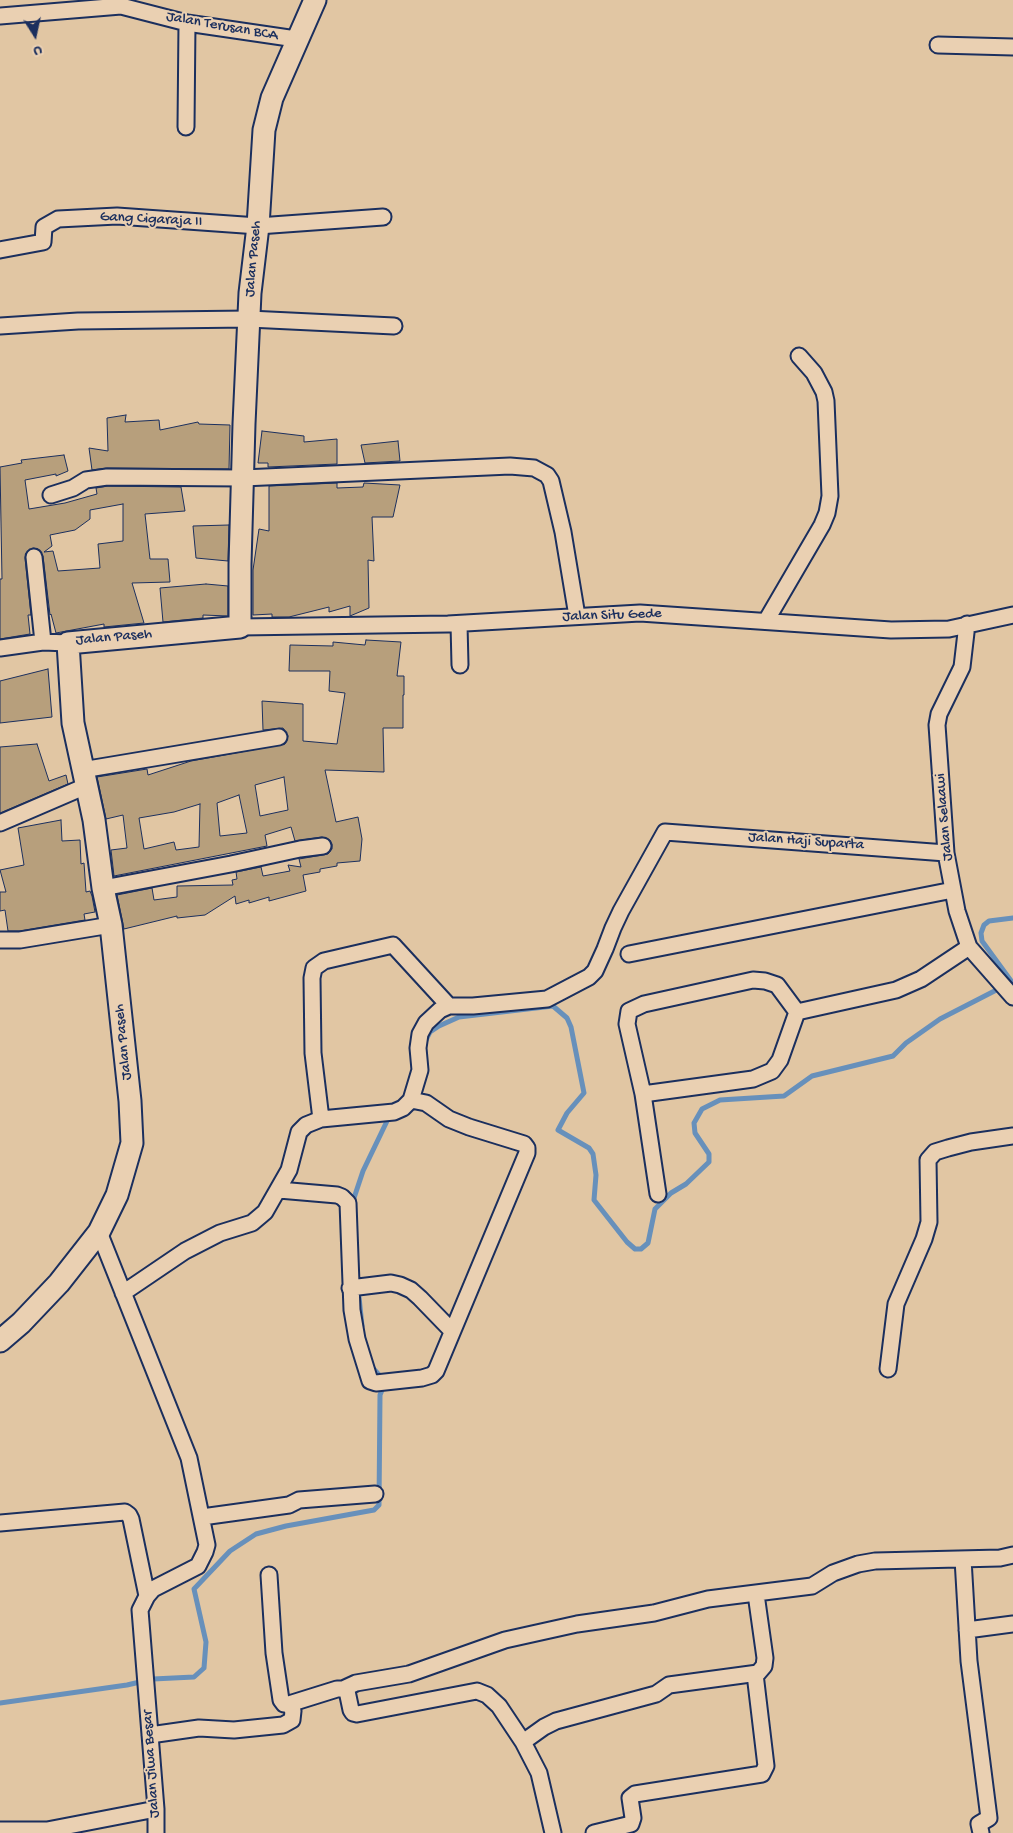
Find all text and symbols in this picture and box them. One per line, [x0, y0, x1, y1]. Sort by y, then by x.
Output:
street label: Jalan Terusan BCA [164, 8, 280, 46]
north arrow [10, 10, 60, 60]
text: U [32, 41, 43, 59]
street label: Gang Cigaraja II [99, 208, 203, 232]
street label: Jalan Paseh [242, 220, 266, 298]
street label: Jalan Situ Gede [562, 605, 662, 627]
street label: Jalan Paseh [75, 626, 153, 650]
street label: Jalan Selaawi [932, 772, 958, 862]
street label: Jalan Haji Suparta [747, 829, 865, 855]
street label: Jalan Paseh [111, 1003, 137, 1081]
street label: Jalan Jiwa Besar [139, 1710, 165, 1818]

